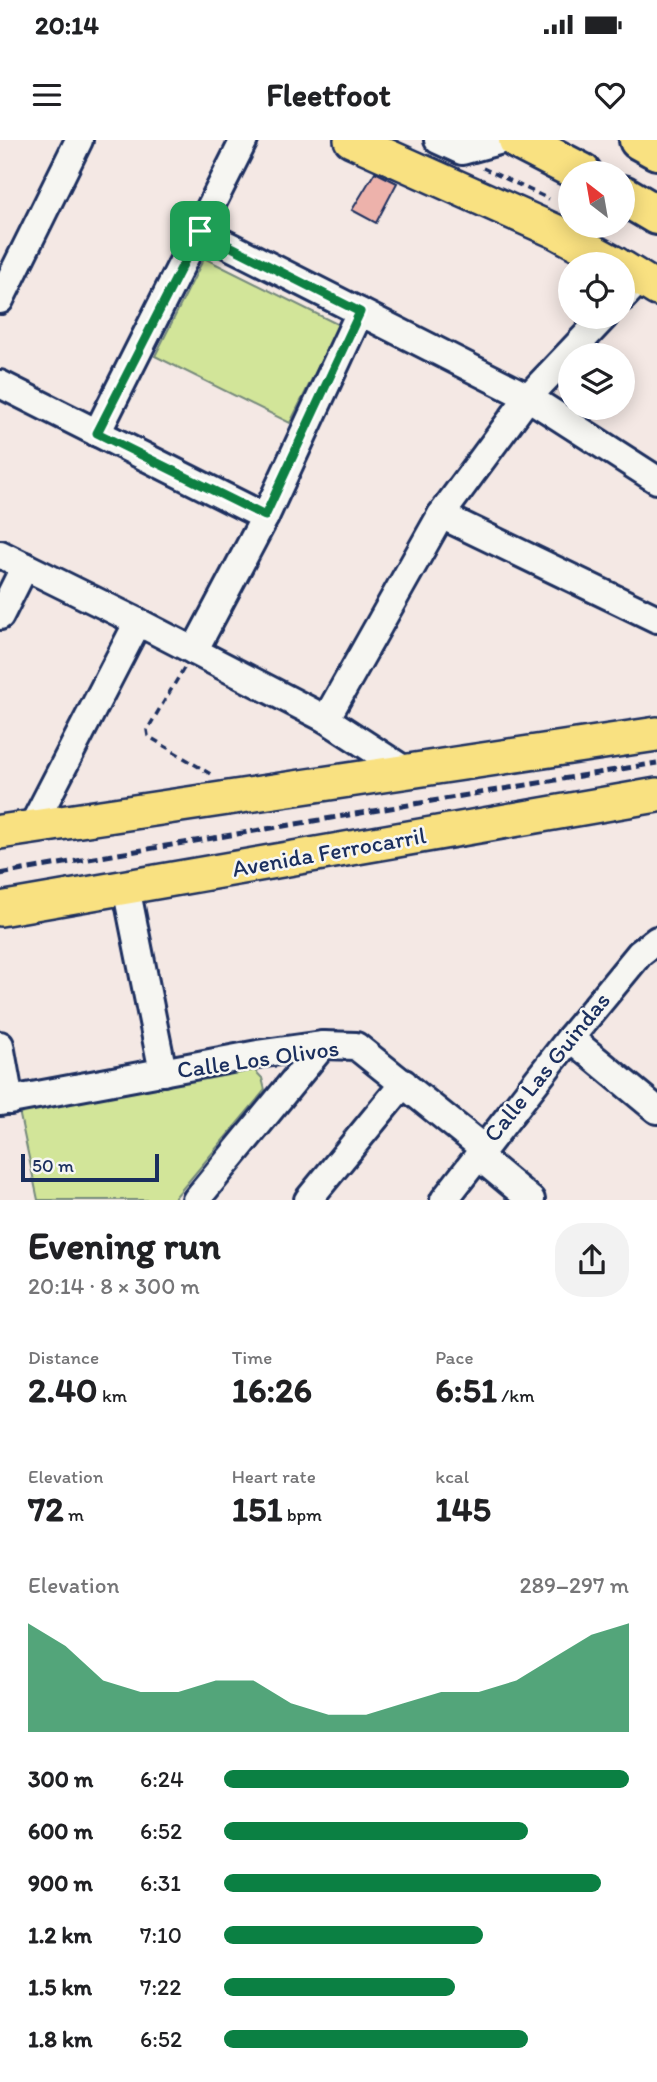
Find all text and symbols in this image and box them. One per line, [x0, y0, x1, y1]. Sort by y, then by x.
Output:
text: 20:14 [35, 9, 99, 41]
icon: menu [28, 76, 66, 114]
text: Fleetfoot [266, 76, 391, 114]
icon: heart [591, 76, 629, 114]
north arrow [558, 161, 635, 238]
map controls [558, 161, 635, 420]
pin [170, 201, 230, 261]
icon: arrive [181, 212, 219, 250]
button: locate [558, 252, 635, 329]
button: layers [558, 343, 635, 420]
street label: Avenida Ferrocarril [230, 820, 428, 883]
street label: Calle Las Guindas [477, 986, 616, 1148]
street label: Calle Los Olivos [175, 1033, 341, 1084]
scale bar [21, 1151, 159, 1183]
text: 50 m [32, 1154, 74, 1177]
text: Evening run [28, 1223, 221, 1269]
button: share [555, 1223, 629, 1297]
text: 20:14 · 8 × 300 m [28, 1272, 200, 1300]
text: Distance [28, 1346, 99, 1369]
text: Time [232, 1346, 272, 1369]
text: Pace [435, 1346, 473, 1369]
text: 2.40 [28, 1369, 98, 1411]
text: 16:26 [232, 1369, 312, 1411]
text: 6:51 [435, 1369, 497, 1411]
text: km [98, 1384, 127, 1407]
text: /km [497, 1384, 534, 1407]
text: Elevation [28, 1465, 104, 1488]
text: Heart rate [232, 1465, 316, 1488]
text: kcal [435, 1465, 469, 1488]
text: 72 [28, 1488, 64, 1530]
text: 151 [232, 1488, 283, 1530]
text: 145 [435, 1488, 491, 1530]
text: m [64, 1503, 84, 1526]
text: bpm [283, 1503, 322, 1526]
text: Elevation [28, 1571, 119, 1599]
text: 289–297 m [519, 1571, 629, 1599]
text: 300 m [28, 1765, 93, 1793]
text: 6:24 [140, 1765, 184, 1793]
text: 600 m [28, 1817, 93, 1845]
text: 6:52 [140, 1817, 182, 1845]
text: 900 m [28, 1869, 93, 1897]
text: 6:31 [140, 1869, 181, 1897]
text: 1.2 km [28, 1921, 92, 1949]
text: 7:10 [140, 1921, 182, 1949]
text: 1.5 km [28, 1973, 92, 2001]
text: 7:22 [140, 1973, 181, 2001]
text: 1.8 km [28, 2025, 93, 2053]
text: 6:52 [140, 2025, 182, 2053]

